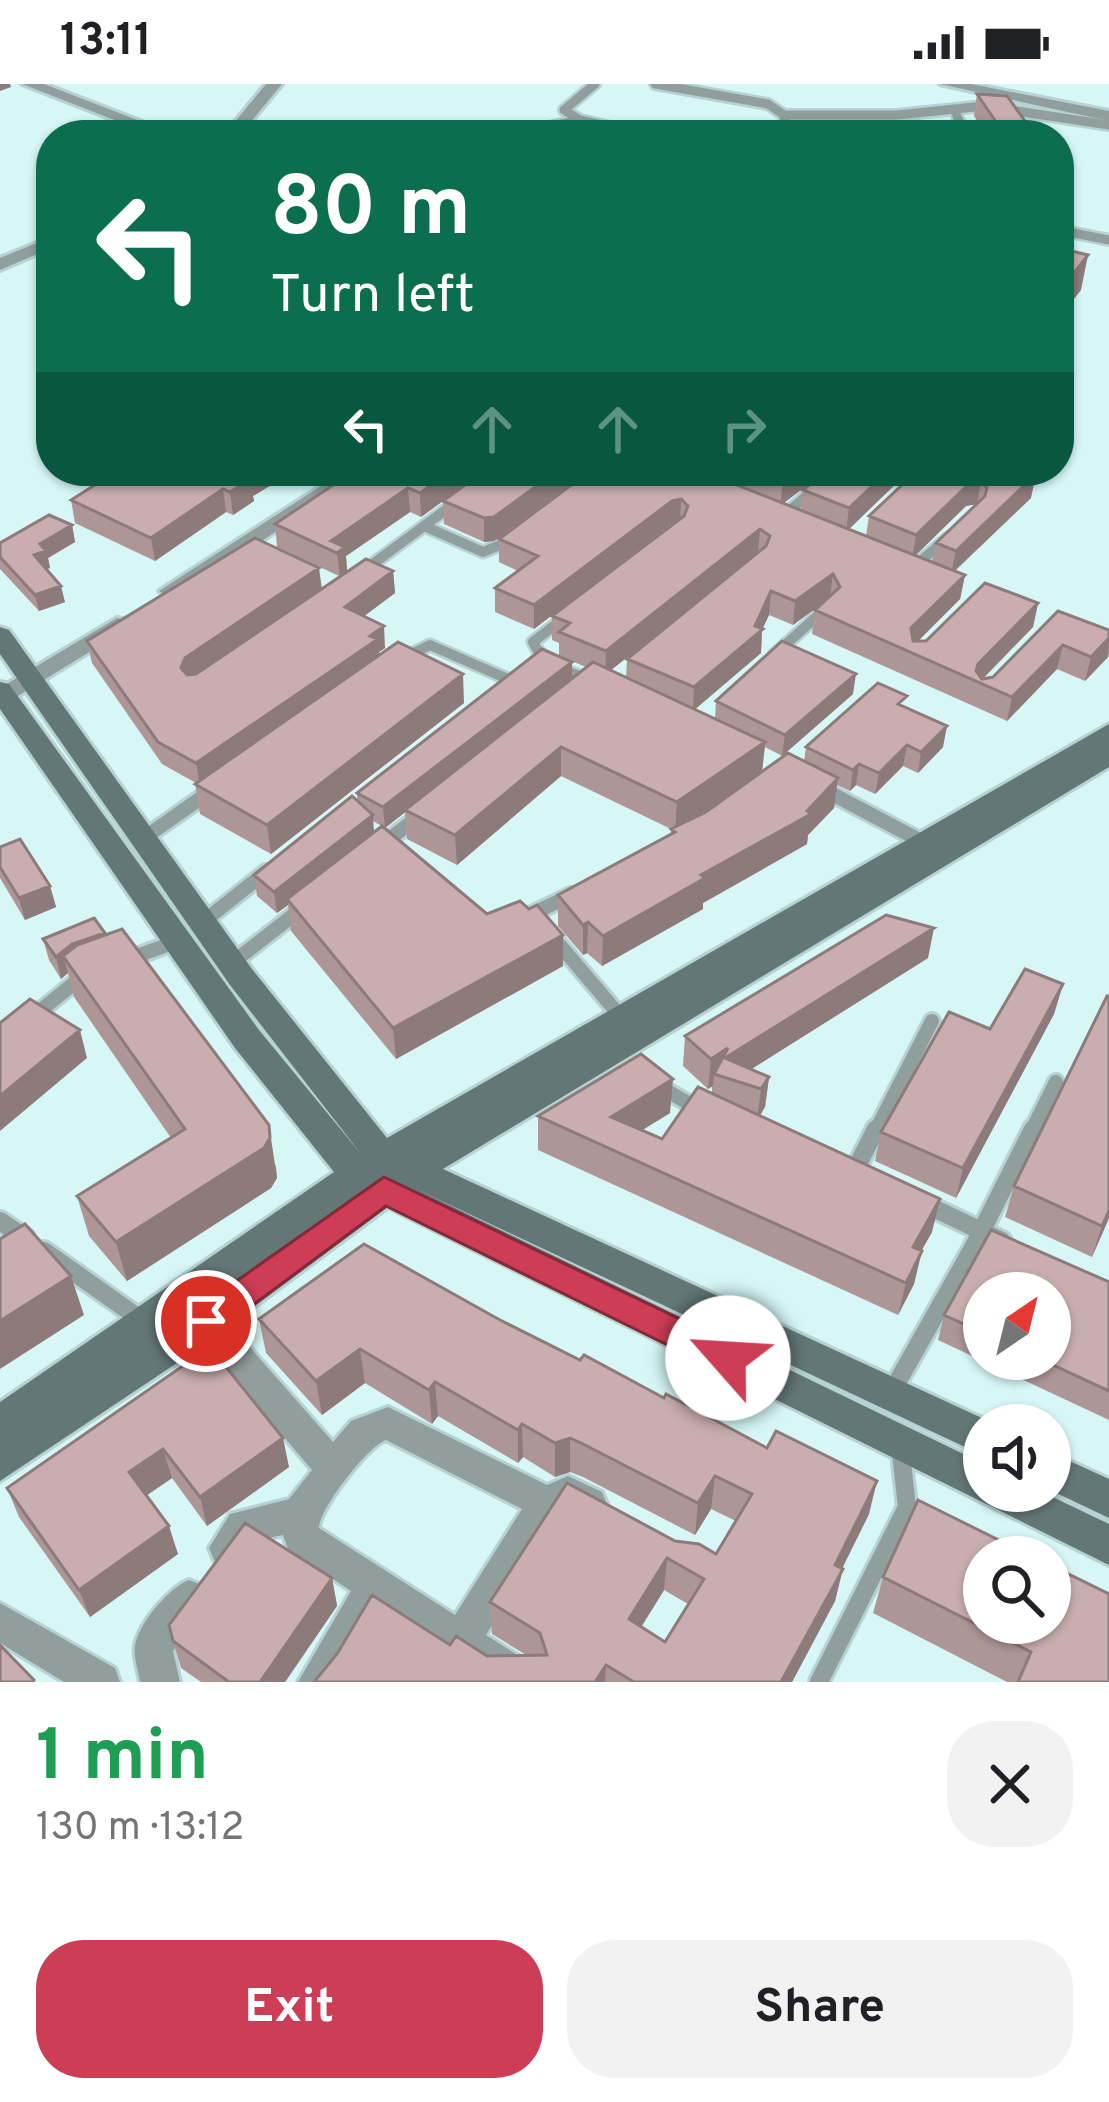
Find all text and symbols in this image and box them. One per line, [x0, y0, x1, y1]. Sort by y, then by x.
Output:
text: 13:11 [60, 14, 152, 71]
text: 80 m [270, 159, 471, 265]
icon: left [72, 168, 228, 324]
text: Turn left [270, 263, 475, 332]
icon: left [333, 396, 399, 462]
icon: ahead [459, 396, 525, 462]
icon: ahead [585, 396, 651, 462]
icon: right [711, 396, 777, 462]
pin [155, 1270, 257, 1372]
north arrow [963, 1272, 1071, 1380]
map controls [963, 1272, 1071, 1644]
icon: arrive [173, 1288, 239, 1354]
position arrow [665, 1295, 791, 1421]
button: sound [963, 1404, 1071, 1512]
button: search [963, 1536, 1071, 1644]
text: 1 min [36, 1714, 209, 1806]
button: close [947, 1721, 1073, 1847]
text: 130 m · 13:12 [36, 1805, 244, 1854]
button: Exit [36, 1940, 543, 2078]
button: Share [567, 1940, 1073, 2078]

